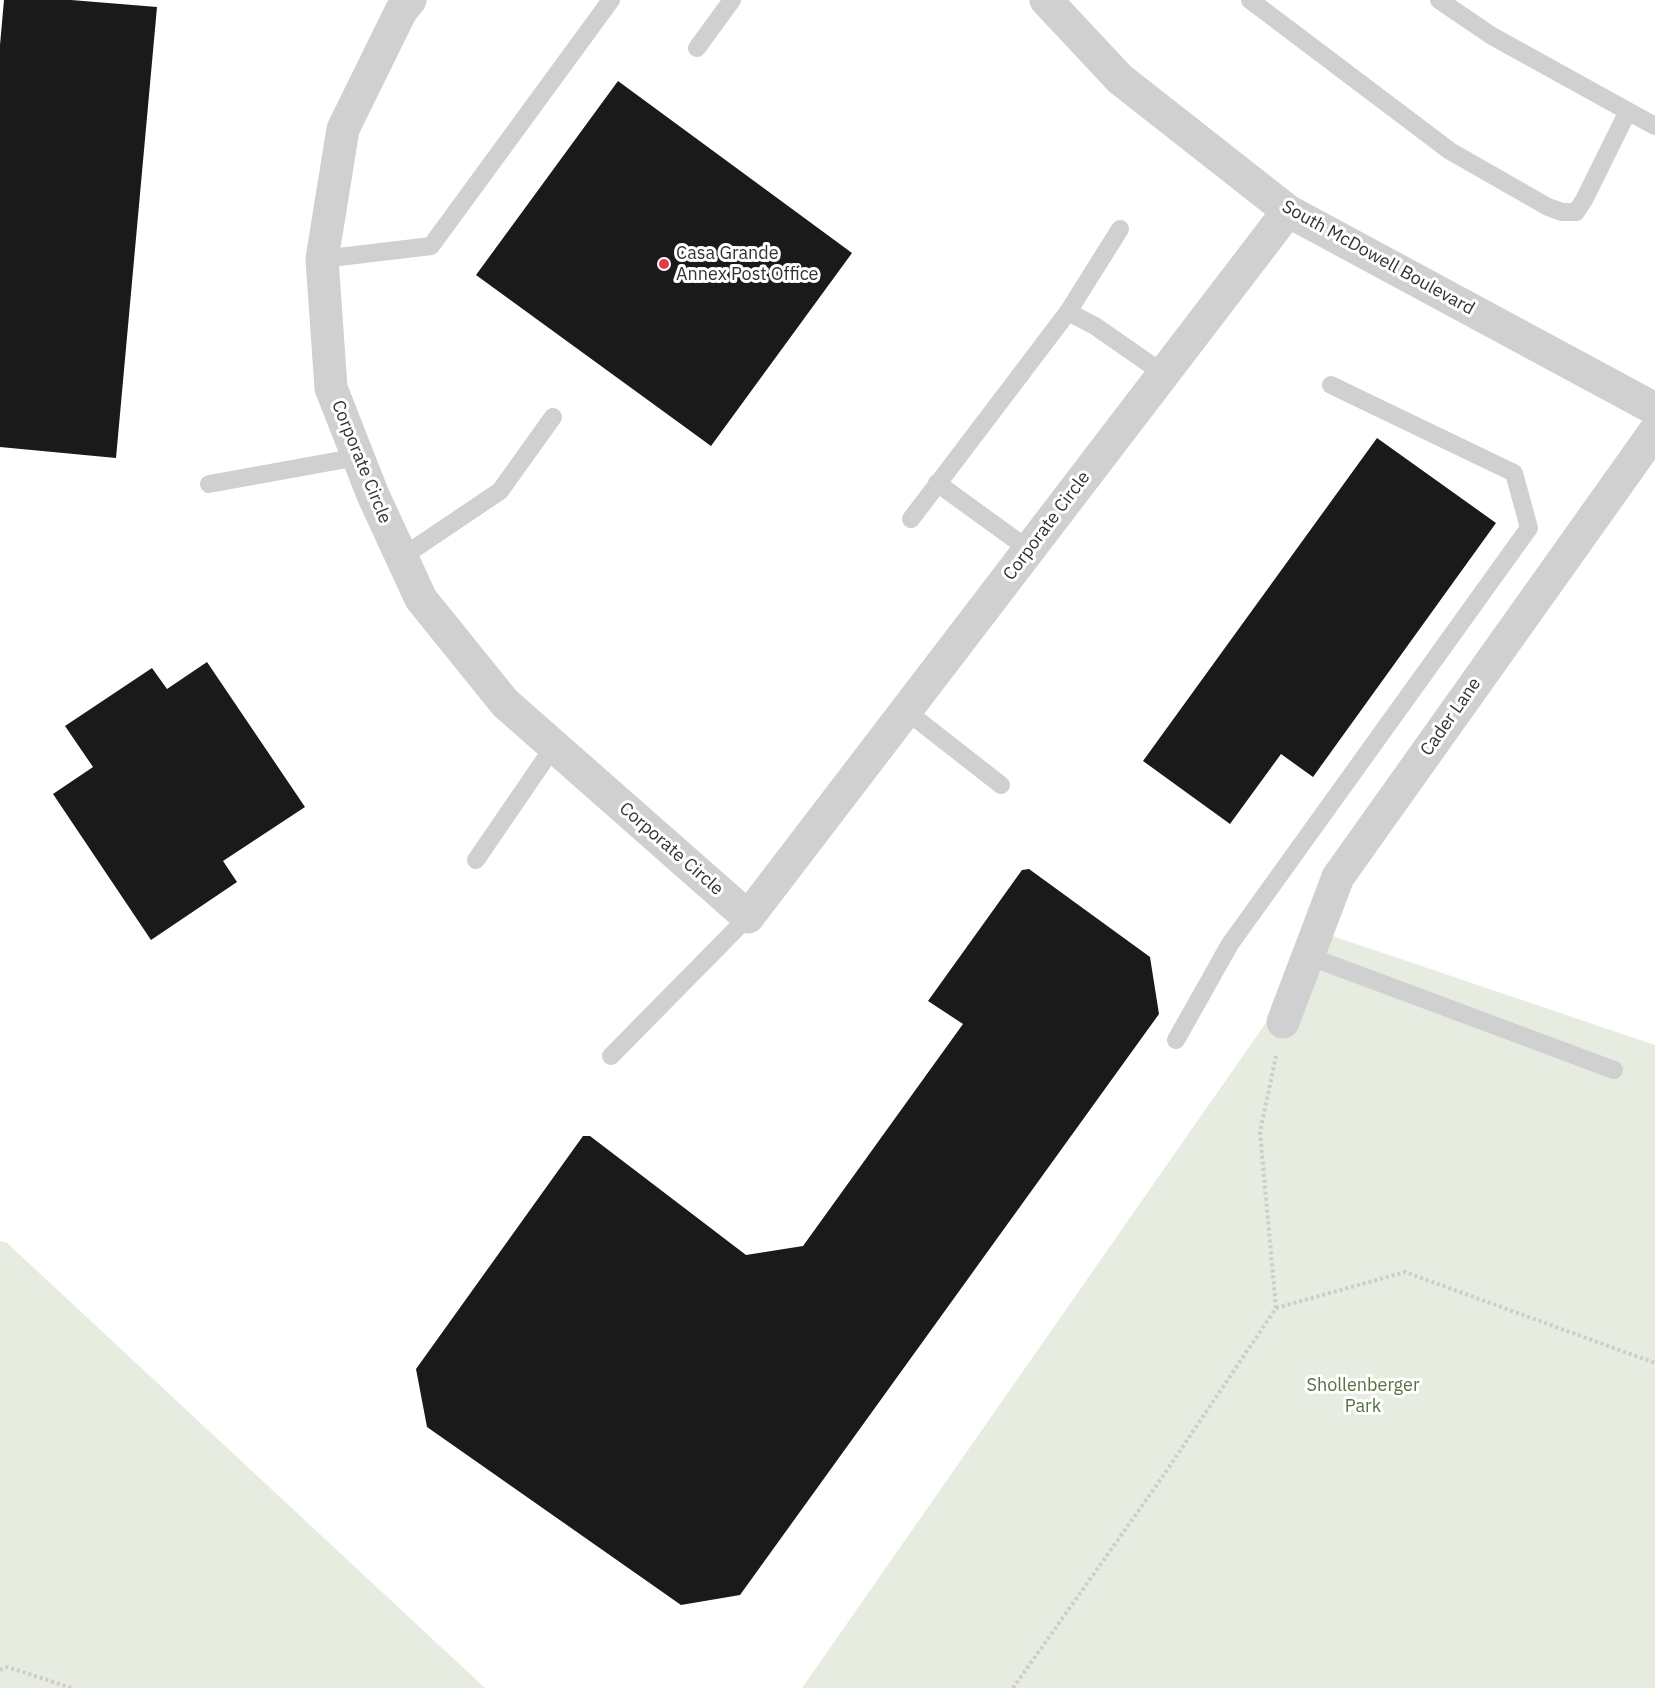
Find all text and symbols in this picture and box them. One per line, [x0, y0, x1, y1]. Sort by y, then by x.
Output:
street label: South McDowell Boulevard [1278, 196, 1478, 320]
place label: Casa Grande Annex Post Office [676, 243, 818, 286]
marker: Casa Grande Annex Post Office [657, 257, 671, 271]
street label: Corporate Circle [326, 397, 396, 527]
street label: Corporate Circle [999, 467, 1095, 585]
street label: Cader Lane [1416, 674, 1486, 760]
street label: Corporate Circle [615, 798, 727, 900]
park label: Shollenberger Park [1307, 1375, 1419, 1418]

